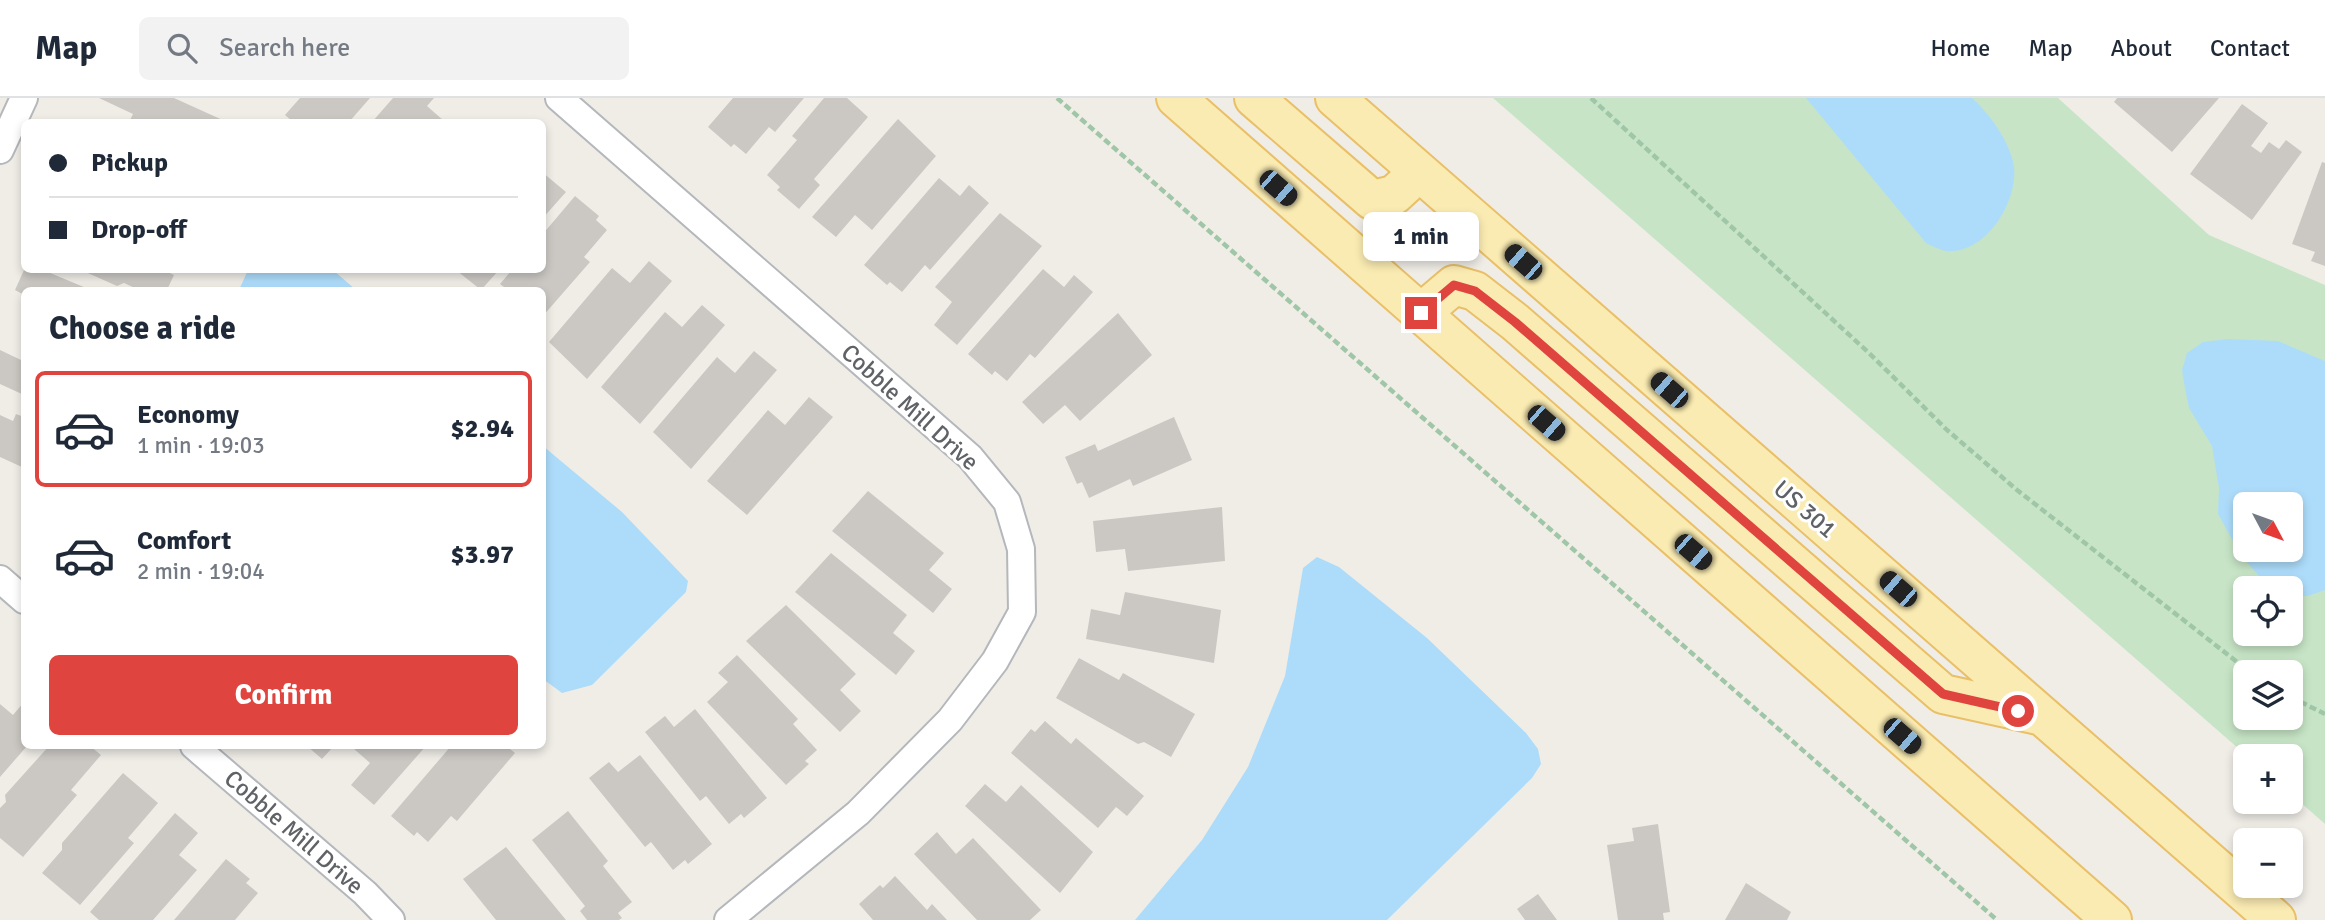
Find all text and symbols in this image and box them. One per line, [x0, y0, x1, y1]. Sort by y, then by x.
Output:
search box [139, 17, 629, 80]
text: Map [35, 28, 97, 69]
icon: search [163, 29, 201, 67]
text: Search here [219, 32, 350, 64]
text: Home [1930, 33, 1990, 63]
text: Map [2028, 33, 2073, 63]
text: About [2111, 33, 2172, 63]
text: Contact [2210, 33, 2290, 63]
text: Pickup [91, 147, 168, 179]
car [1256, 166, 1301, 210]
callout: 1 min [1363, 212, 1479, 260]
text: Drop-off [91, 214, 187, 246]
text: 1 min [1393, 222, 1449, 251]
car [1501, 240, 1546, 284]
route end [1405, 297, 1437, 329]
text: Choose a ride [49, 309, 236, 348]
street label: Cobble Mill Drive [835, 337, 985, 477]
car [1647, 368, 1692, 412]
icon: car [53, 398, 116, 461]
text: Economy [137, 399, 239, 431]
car [1524, 401, 1569, 445]
text: $2.94 [450, 413, 514, 445]
text: 1 min · 19:03 [137, 431, 265, 460]
street label: US 301 [1767, 474, 1843, 544]
north arrow [2233, 492, 2303, 562]
map controls [2233, 492, 2303, 898]
icon: car [53, 524, 116, 587]
text: Comfort [137, 525, 231, 557]
car [1671, 530, 1716, 574]
text: $3.97 [450, 539, 514, 571]
text: 2 min · 19:04 [137, 557, 265, 586]
car [1876, 567, 1921, 611]
button: locate [2233, 576, 2303, 646]
button: Confirm [49, 655, 518, 735]
button: layers [2233, 660, 2303, 730]
route start [2002, 695, 2034, 727]
car [1880, 714, 1925, 758]
button: + [2233, 744, 2303, 814]
street label: Cobble Mill Drive [218, 763, 370, 901]
button: − [2233, 828, 2303, 898]

